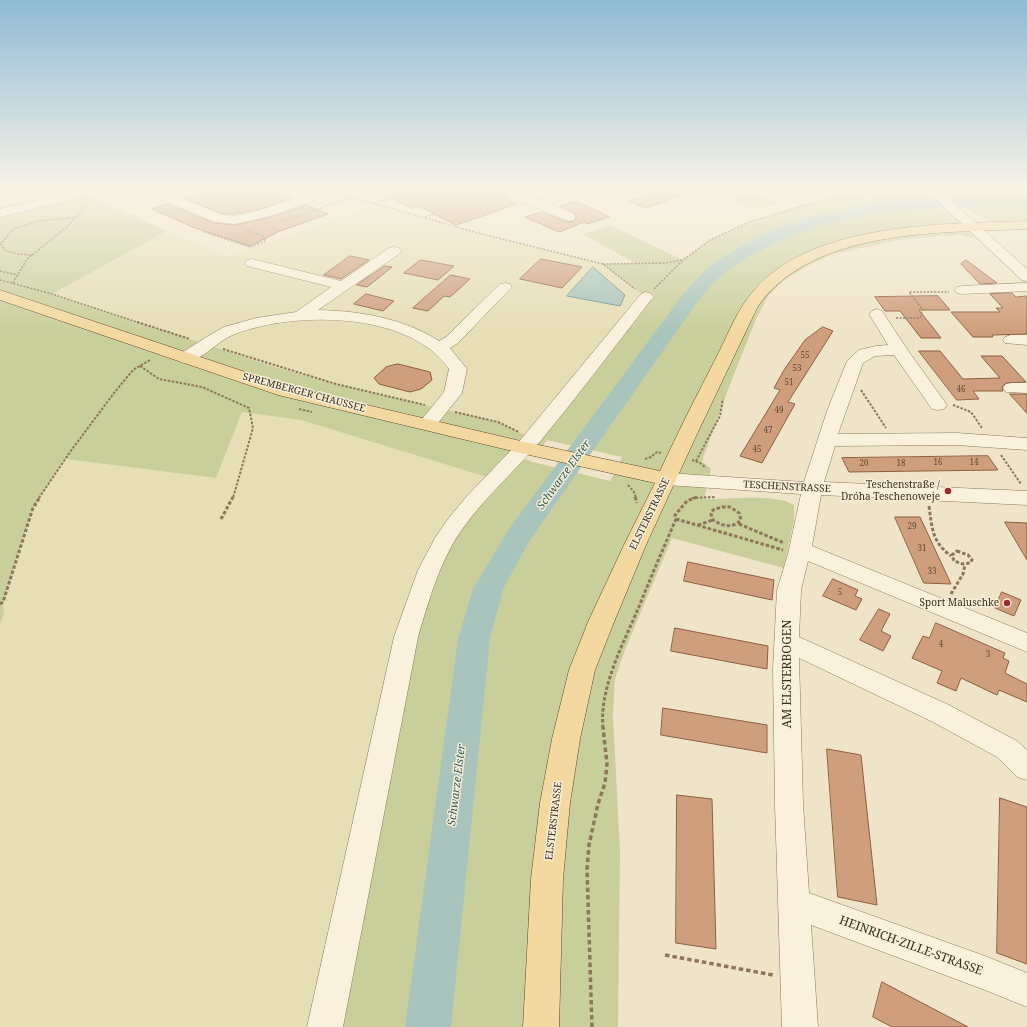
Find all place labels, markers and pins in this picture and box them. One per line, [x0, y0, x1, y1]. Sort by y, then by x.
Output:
place label: Teschenstraße / Dróha Teschenoweje [841, 479, 940, 502]
marker: Teschenstraße / Dróha Teschenoweje [943, 486, 953, 496]
place label: Sport Maluschke [920, 597, 999, 609]
marker: Sport Maluschke [1002, 598, 1012, 608]

